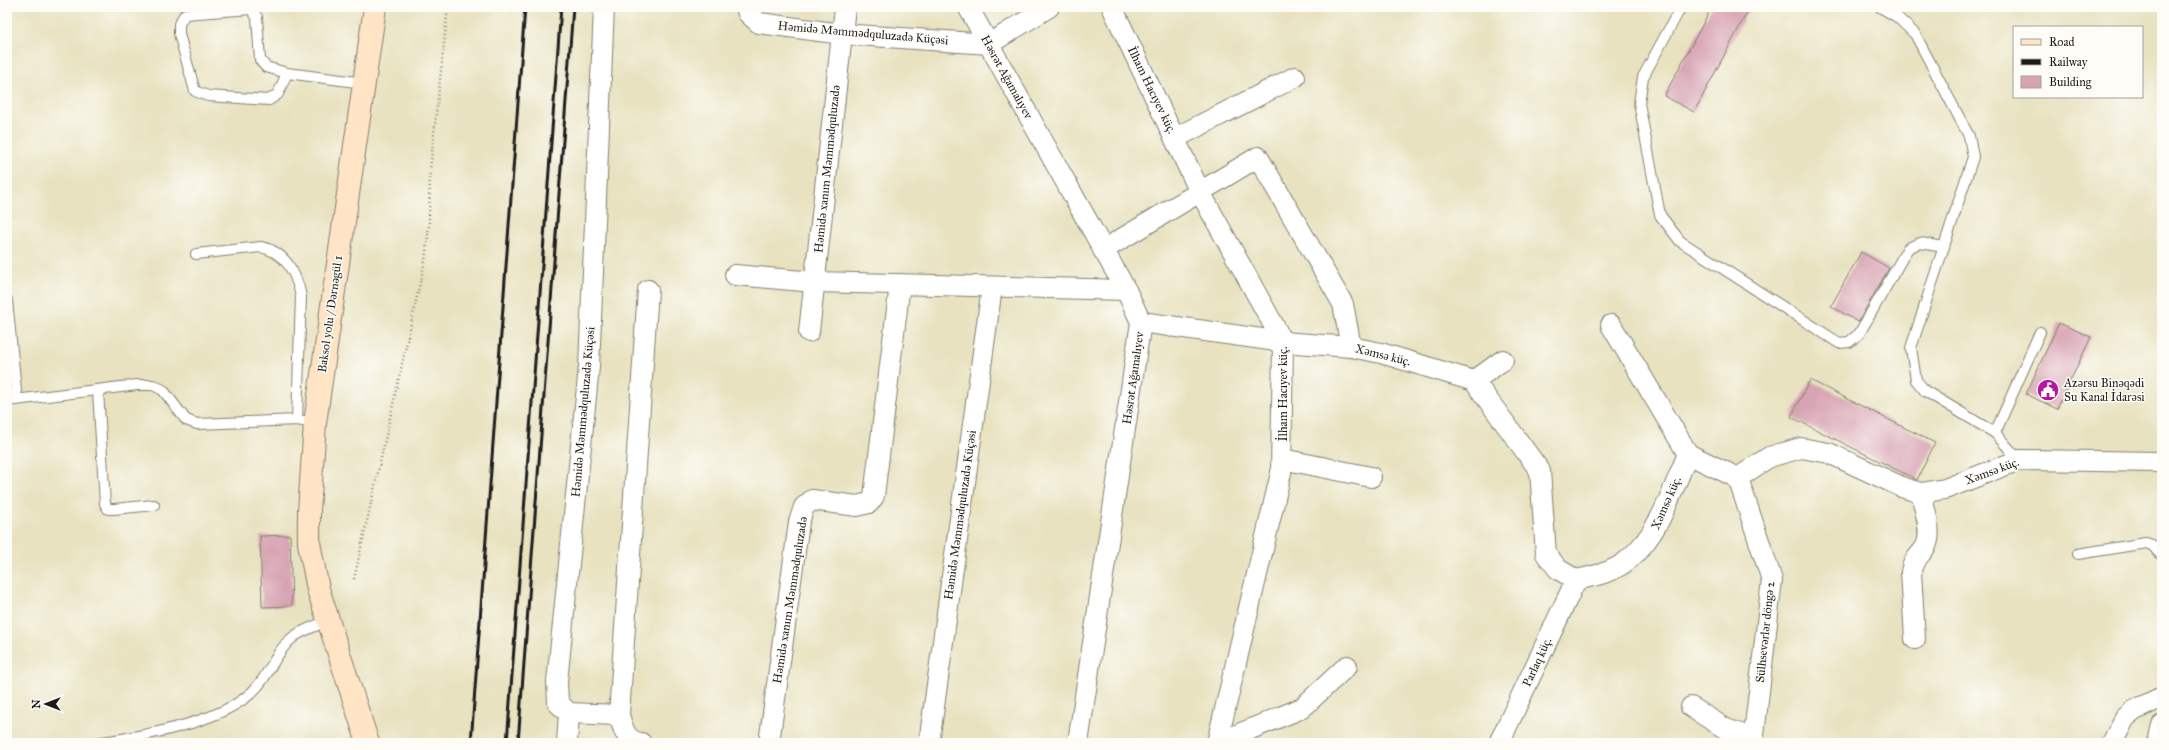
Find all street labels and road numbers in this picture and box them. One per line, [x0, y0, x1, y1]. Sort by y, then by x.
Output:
street label: Həmidə Məmmədquluzadə Küçəsi [777, 19, 950, 48]
street label: Həsrət Ağamalıyev [977, 33, 1036, 123]
street label: İlham Hacıyev küç. [1125, 44, 1180, 136]
street label: Həmidə xanım Məmmədquluzadə [811, 84, 844, 254]
street label: Baksol yolu / Dərnəgül 1 [315, 254, 346, 374]
street label: Həmidə Məmmədquluzadə Küçəsi [569, 325, 598, 498]
street label: Həsrət Ağamalıyev [1120, 330, 1148, 425]
street label: Xəmsə küç. [1354, 341, 1412, 369]
street label: İlham Hacıyev küç. [1275, 347, 1290, 441]
street label: Həmidə Məmmədquluzadə Küçəsi [941, 429, 980, 601]
street label: Xəmsə küç. [1963, 455, 2021, 487]
street label: Xəmsə küç. [1648, 474, 1684, 532]
street label: Həmidə xanım Məmmədquluzadə [770, 516, 811, 685]
street label: Sülhsevərlər döngə 2 [1753, 581, 1778, 683]
street label: Parlaq küç. [1520, 635, 1555, 689]

